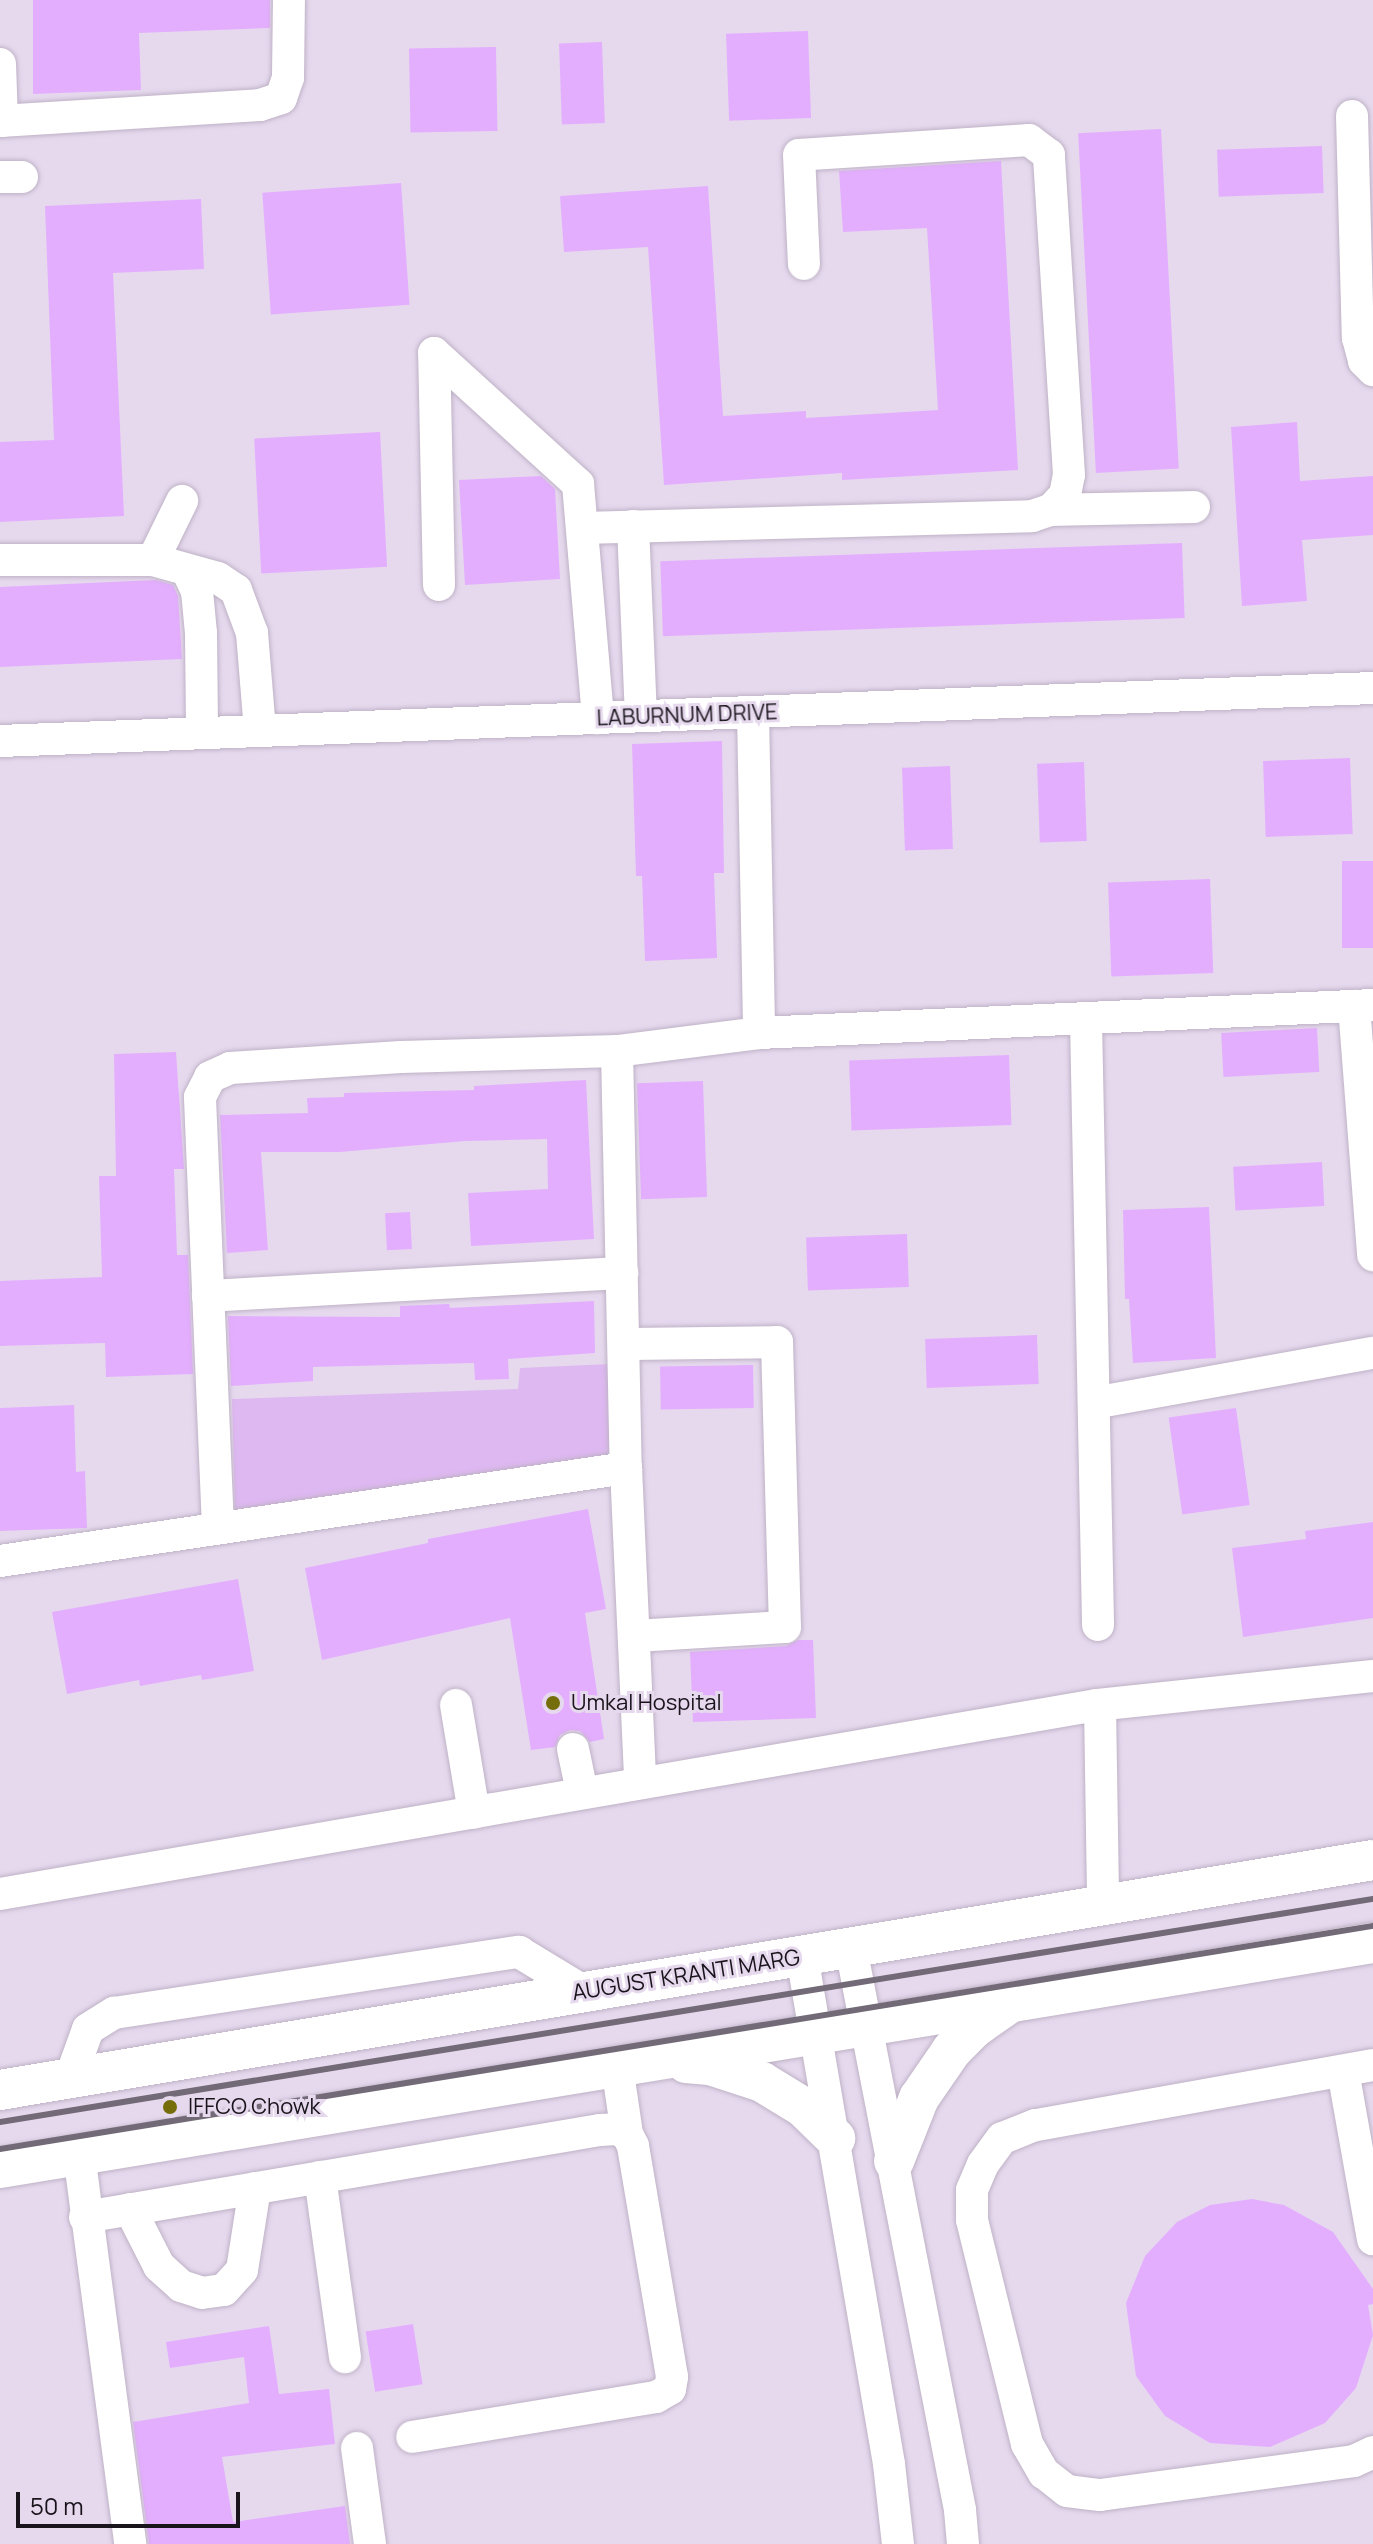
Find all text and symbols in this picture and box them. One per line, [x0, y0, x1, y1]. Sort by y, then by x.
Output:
street label: LABURNUM DRIVE [596, 699, 778, 731]
place label: Umkal Hospital [571, 1690, 722, 1716]
marker: Umkal Hospital [542, 1692, 564, 1714]
street label: AUGUST KRANTI MARG [570, 1944, 802, 2006]
place label: IFFCO Chowk [188, 2094, 321, 2120]
marker: IFFCO Chowk [159, 2096, 181, 2118]
scale bar [20, 2476, 244, 2526]
text: 50 m [30, 2489, 84, 2522]

